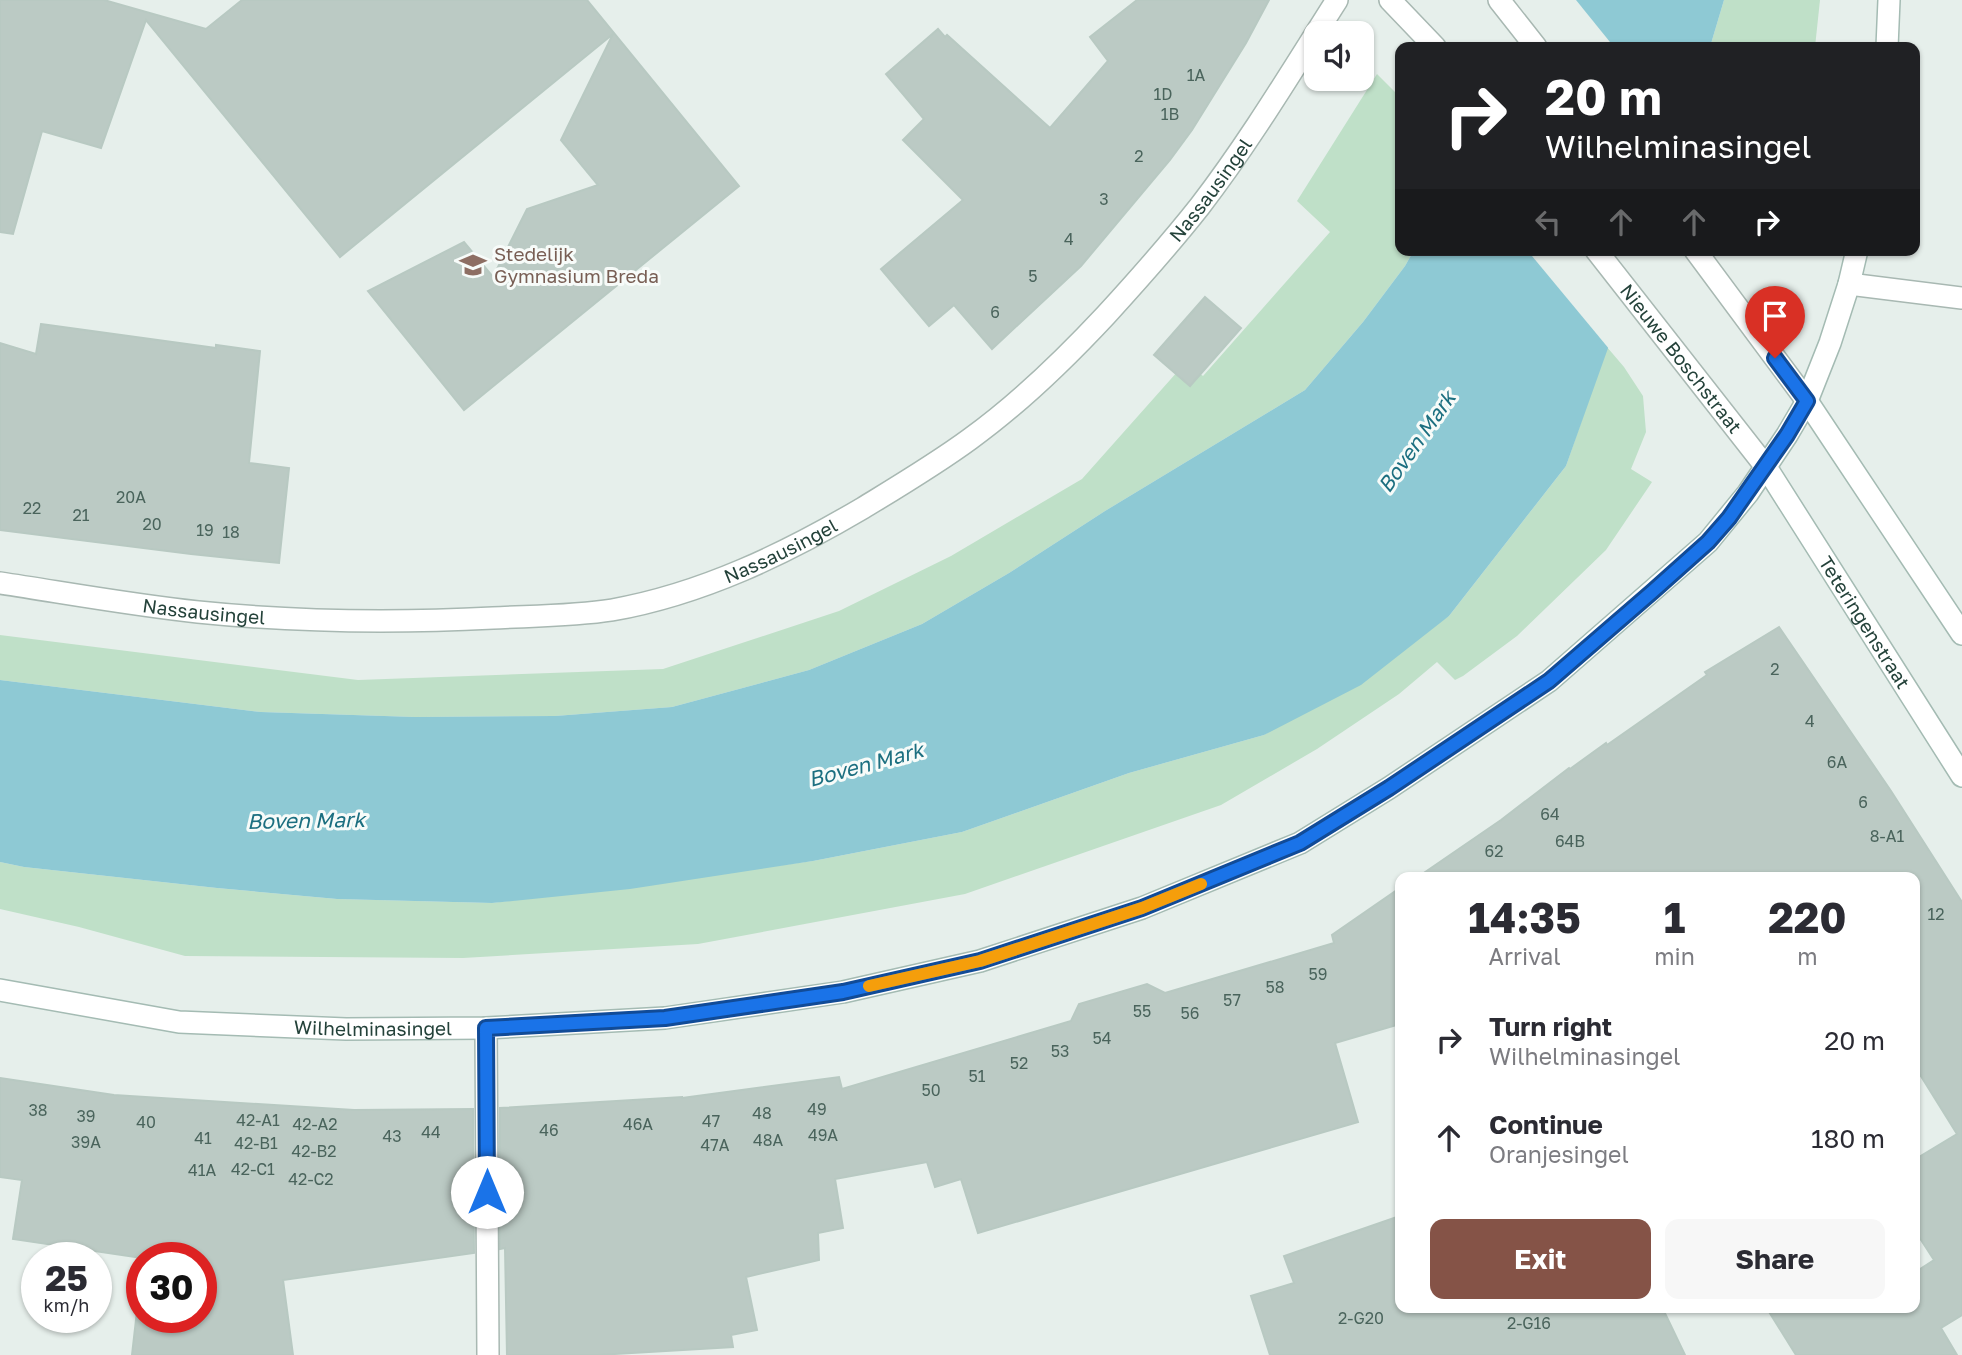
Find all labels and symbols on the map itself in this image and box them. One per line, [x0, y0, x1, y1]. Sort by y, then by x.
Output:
house number: 1A [1187, 65, 1206, 85]
house number: 1D [1154, 84, 1172, 104]
house number: 1B [1161, 104, 1179, 124]
street label: Nassausingel [1164, 134, 1256, 246]
house number: 2 [1134, 146, 1144, 166]
house number: 3 [1099, 189, 1109, 209]
house number: 4 [1064, 229, 1074, 249]
place label: Stedelijk Gymnasium Breda [494, 242, 659, 287]
school or university icon: Stedelijk Gymnasium Breda [458, 250, 488, 280]
house number: 5 [1028, 266, 1038, 286]
street label: Nieuwe Boschstraat [1616, 279, 1747, 438]
pin [1745, 286, 1805, 358]
house number: 6 [990, 302, 1000, 322]
water label: Boven Mark [1372, 384, 1462, 497]
house number: 20A [116, 487, 146, 507]
house number: 22 [23, 498, 41, 518]
house number: 21 [72, 505, 90, 525]
street label: Nassausingel [720, 513, 841, 588]
house number: 20 [142, 514, 162, 534]
house number: 19 [196, 520, 214, 540]
house number: 18 [222, 522, 240, 542]
street label: Teteringenstraat [1815, 552, 1915, 693]
street label: Nassausingel [141, 593, 266, 628]
house number: 2 [1770, 659, 1780, 679]
house number: 4 [1805, 711, 1815, 731]
water label: Boven Mark [805, 736, 928, 792]
house number: 6A [1827, 752, 1847, 772]
house number: 6 [1858, 792, 1868, 812]
house number: 64 [1540, 804, 1560, 824]
water label: Boven Mark [247, 806, 367, 834]
house number: 8-A1 [1870, 826, 1904, 846]
house number: 64B [1555, 831, 1585, 851]
house number: 62 [1485, 841, 1503, 861]
house number: 12 [1927, 904, 1945, 924]
house number: 59 [1309, 964, 1327, 984]
house number: 58 [1265, 977, 1285, 997]
house number: 57 [1223, 990, 1241, 1010]
house number: 55 [1133, 1001, 1151, 1021]
house number: 56 [1181, 1003, 1199, 1023]
street label: Wilhelminasingel [293, 1015, 452, 1040]
house number: 54 [1092, 1028, 1112, 1048]
house number: 53 [1051, 1041, 1069, 1061]
house number: 52 [1010, 1053, 1028, 1073]
house number: 51 [968, 1066, 986, 1086]
house number: 50 [921, 1080, 941, 1100]
house number: 49 [807, 1099, 827, 1119]
house number: 38 [28, 1100, 48, 1120]
house number: 48 [752, 1103, 772, 1123]
house number: 39 [76, 1106, 96, 1126]
house number: 42-A1 [236, 1110, 280, 1130]
house number: 47 [702, 1111, 720, 1131]
house number: 40 [136, 1112, 156, 1132]
house number: 42-A2 [292, 1114, 338, 1134]
house number: 46A [623, 1114, 653, 1134]
house number: 46 [539, 1120, 559, 1140]
house number: 44 [421, 1122, 441, 1142]
house number: 49A [808, 1125, 838, 1145]
house number: 43 [382, 1126, 402, 1146]
house number: 41 [194, 1128, 212, 1148]
house number: 48A [753, 1130, 783, 1150]
house number: 39A [71, 1132, 101, 1152]
house number: 42-B1 [234, 1133, 278, 1153]
house number: 47A [701, 1135, 730, 1155]
house number: 42-B2 [291, 1141, 337, 1161]
position arrow [450, 1155, 524, 1229]
house number: 42-C1 [231, 1159, 275, 1179]
house number: 41A [188, 1160, 216, 1180]
house number: 42-C2 [288, 1169, 334, 1189]
speed limit sign: 30 [126, 1242, 217, 1333]
house number: 2-G20 [1338, 1308, 1384, 1328]
house number: 2-G16 [1507, 1313, 1551, 1333]

